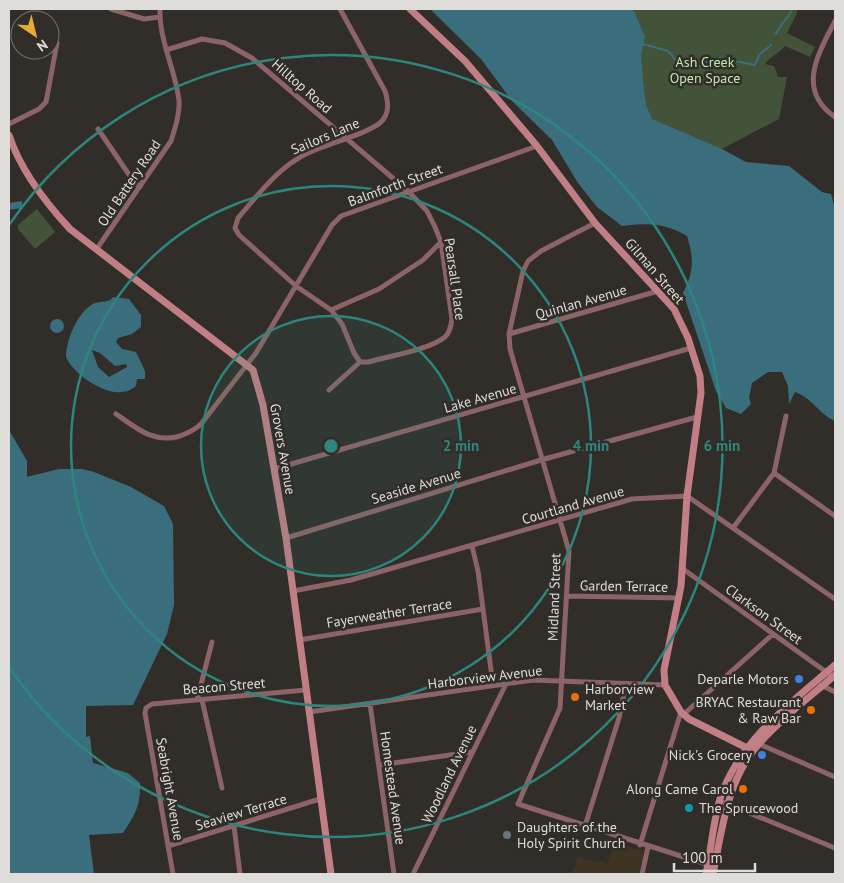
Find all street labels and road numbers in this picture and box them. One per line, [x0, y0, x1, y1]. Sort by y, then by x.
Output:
street label: Hilltop Road [268, 55, 336, 117]
street label: Sailors Lane [288, 113, 362, 159]
street label: Old Battery Road [93, 136, 165, 230]
street label: Balmforth Street [345, 159, 445, 210]
street label: Gilman Street [621, 234, 689, 308]
street label: Pearsall Place [440, 237, 470, 321]
street label: Quinlan Avenue [533, 280, 629, 324]
street label: Lake Avenue [442, 379, 518, 417]
street label: Grovers Avenue [266, 402, 300, 496]
street label: Seaside Avenue [369, 464, 463, 508]
street label: Courtland Avenue [520, 482, 626, 528]
street label: Midland Street [543, 552, 565, 641]
street label: Garden Terrace [580, 576, 668, 596]
street label: Clarkson Street [722, 580, 806, 648]
street label: Fayerweather Terrace [325, 594, 453, 632]
street label: Harborview Avenue [427, 661, 543, 693]
street label: Beacon Street [182, 673, 266, 699]
street label: Woodland Avenue [418, 722, 480, 826]
street label: Homestead Avenue [376, 730, 410, 846]
street label: Seabright Avenue [152, 736, 188, 842]
street label: Seaview Terrace [193, 790, 289, 834]

